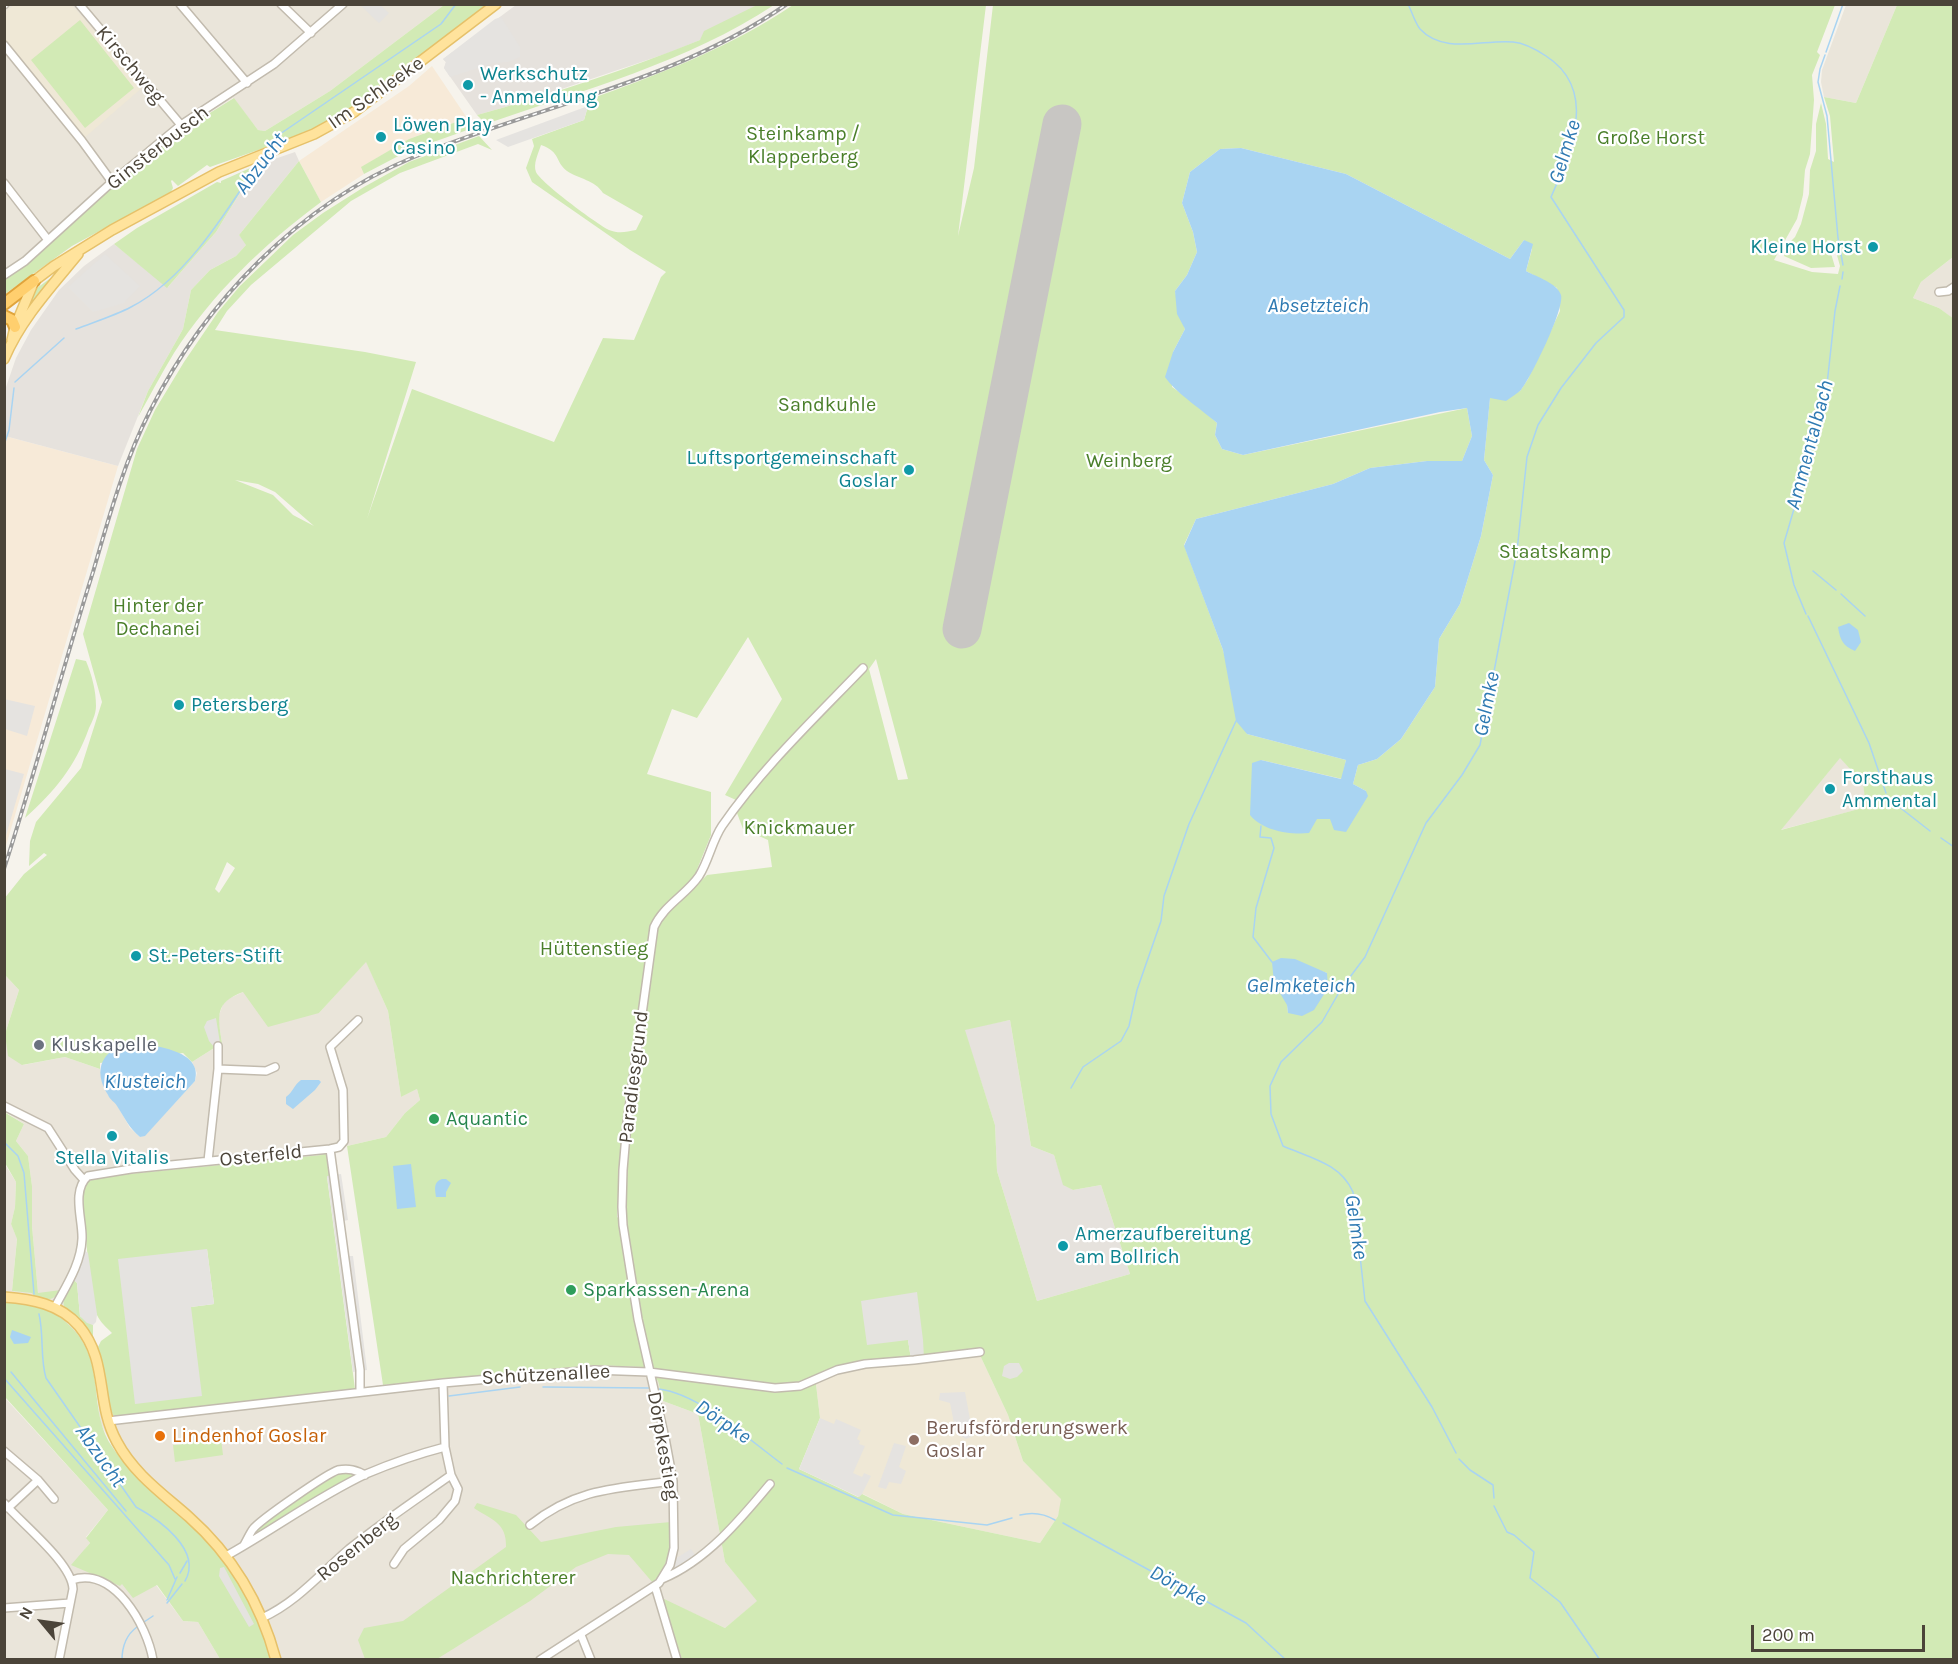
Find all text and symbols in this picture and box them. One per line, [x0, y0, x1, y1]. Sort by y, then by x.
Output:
street label: Kirschweg [91, 21, 169, 109]
street label: Im Schleeke [324, 51, 428, 135]
place label: Werkschutz - Anmeldung [480, 62, 597, 109]
marker: Werkschutz - Anmeldung [461, 78, 475, 92]
street label: Ginsterbusch [102, 101, 214, 195]
place label: Löwen Play Casino [393, 113, 492, 160]
water label: Gelmke [1543, 117, 1587, 187]
park label: Steinkamp / Klapperberg [746, 122, 860, 169]
park label: Große Horst [1597, 126, 1705, 150]
water label: Abzucht [230, 128, 292, 200]
marker: Löwen Play Casino [374, 130, 388, 144]
place label: Kleine Horst [1750, 235, 1861, 259]
marker: Kleine Horst [1866, 240, 1880, 254]
water label: Absetzteich [1267, 293, 1369, 319]
water label: Ammentalbach [1781, 377, 1839, 513]
park label: Sandkuhle [778, 393, 876, 417]
place label: Luftsportgemeinschaft Goslar [686, 446, 897, 493]
park label: Weinberg [1086, 449, 1172, 473]
marker: Luftsportgemeinschaft Goslar [902, 463, 916, 477]
park label: Staatskamp [1499, 540, 1611, 564]
park label: Hinter der Dechanei [113, 594, 203, 641]
water label: Gelmke [1468, 670, 1506, 738]
place label: Petersberg [191, 693, 288, 717]
marker: Petersberg [172, 698, 186, 712]
place label: Forsthaus Ammental [1842, 766, 1937, 813]
marker: Forsthaus Ammental [1823, 782, 1837, 796]
park label: Knickmauer [743, 816, 855, 840]
park label: Hüttenstieg [540, 937, 648, 961]
place label: St.-Peters-Stift [148, 944, 282, 968]
marker: St.-Peters-Stift [129, 949, 143, 963]
water label: Gelmketeich [1247, 973, 1355, 999]
street label: Paradiesgrund [614, 1009, 654, 1145]
place label: Kluskapelle [51, 1033, 157, 1057]
marker: Kluskapelle [32, 1038, 46, 1052]
water label: Klusteich [104, 1069, 186, 1095]
place label: Aquantic [446, 1107, 528, 1131]
marker: Aquantic [427, 1112, 441, 1126]
marker: Stella Vitalis [105, 1129, 119, 1143]
street label: Osterfeld [218, 1140, 304, 1172]
place label: Stella Vitalis [55, 1146, 169, 1170]
water label: Gelmke [1339, 1193, 1373, 1261]
place label: Amerzaufbereitung am Bollrich [1075, 1222, 1251, 1269]
marker: Amerzaufbereitung am Bollrich [1056, 1239, 1070, 1253]
place label: Sparkassen-Arena [583, 1278, 750, 1302]
marker: Sparkassen-Arena [564, 1283, 578, 1297]
street label: Schützenallee [481, 1360, 611, 1390]
street label: Dörpkestieg [642, 1390, 684, 1502]
water label: Dörpke [690, 1394, 756, 1450]
place label: Berufsförderungswerk Goslar [926, 1416, 1128, 1463]
water label: Abzucht [69, 1420, 131, 1492]
place label: Lindenhof Goslar [172, 1424, 326, 1448]
marker: Lindenhof Goslar [153, 1429, 167, 1443]
marker: Berufsförderungswerk Goslar [907, 1433, 921, 1447]
street label: Rosenberg [312, 1507, 402, 1587]
water label: Dörpke [1145, 1560, 1211, 1612]
park label: Nachrichterer [450, 1566, 576, 1590]
north arrow [12, 1592, 72, 1652]
text: N [15, 1603, 37, 1623]
scale bar [1754, 1613, 1928, 1651]
text: 200 m [1762, 1624, 1815, 1646]

